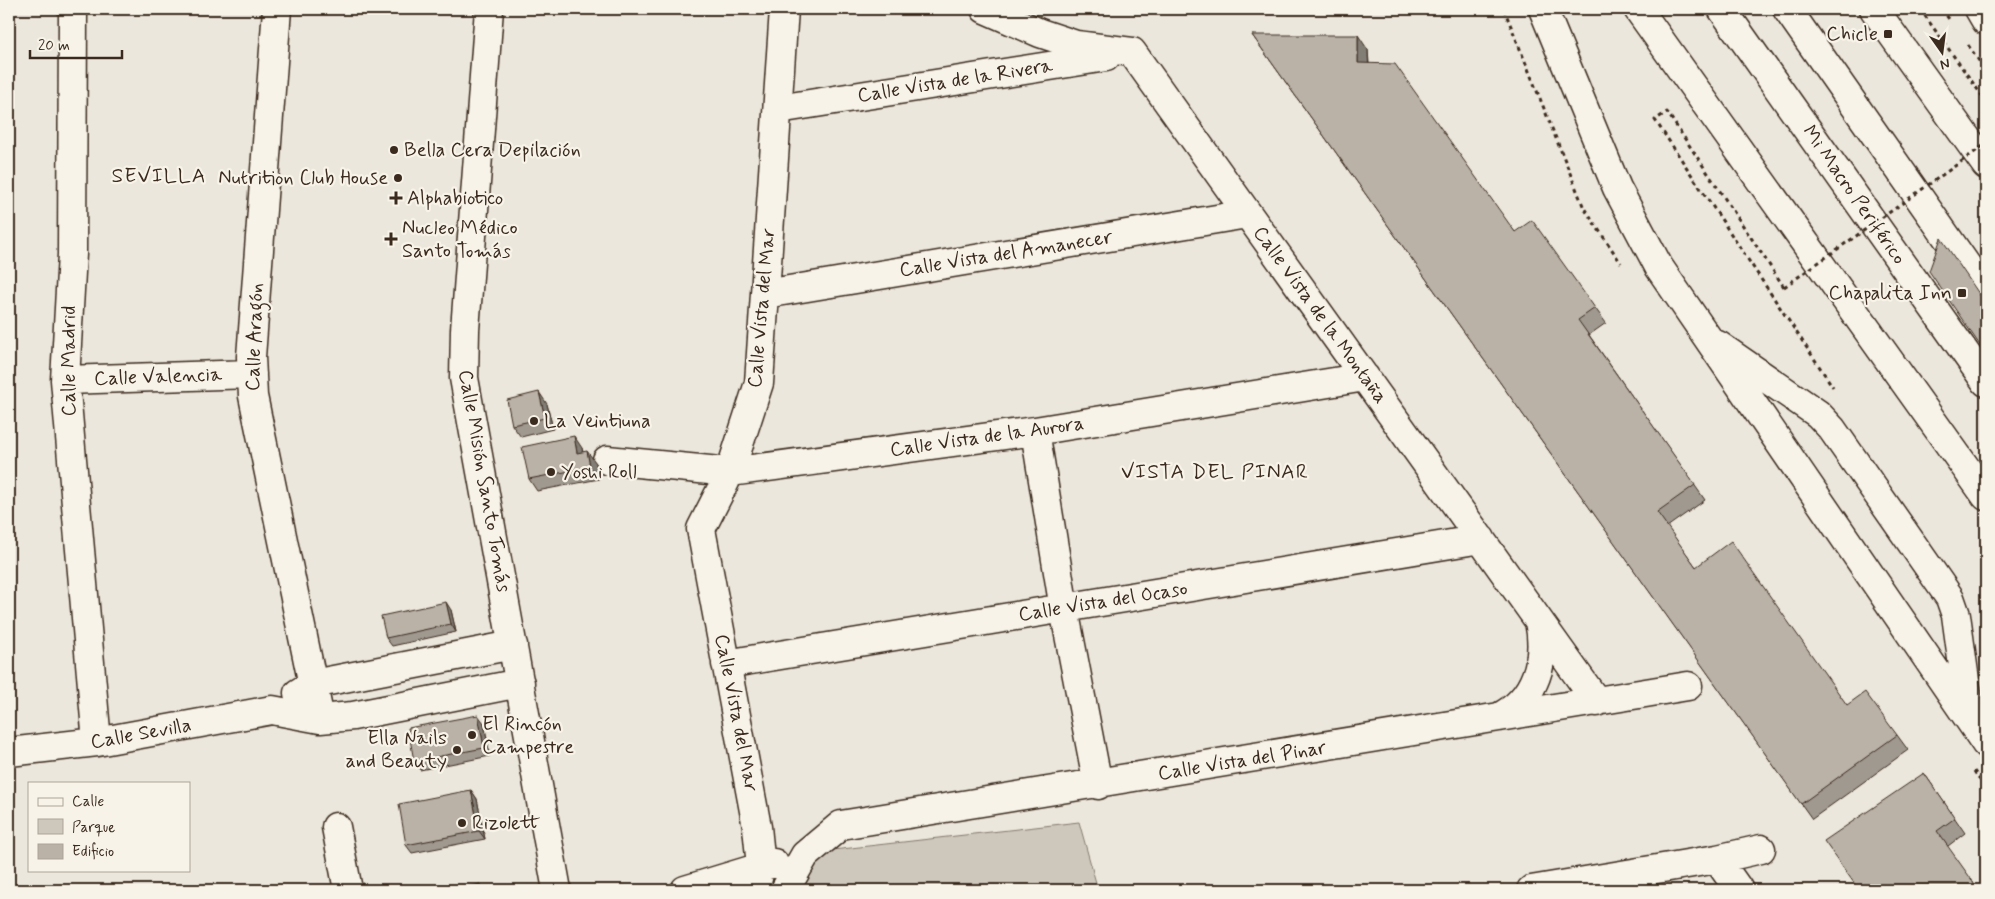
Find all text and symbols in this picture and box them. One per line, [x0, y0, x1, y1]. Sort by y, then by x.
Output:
place label: Chicle [1826, 21, 1878, 48]
scale bar [30, 28, 122, 60]
marker: Chicle [1882, 28, 1894, 40]
north arrow [1918, 28, 1968, 78]
text: 20 m [38, 36, 70, 56]
street label: Calle Vista de la Rivera [856, 52, 1055, 110]
text: N [1938, 54, 1952, 74]
street label: Mi Macro Periférico [1796, 120, 1912, 270]
place label: Bella Cera Depilación [404, 137, 581, 164]
marker: Bella Cera Depilación [388, 144, 400, 156]
district label: SEVILLA [112, 162, 206, 190]
place label: Nutrition Club House [218, 165, 388, 192]
marker: Nutrition Club House [392, 172, 404, 184]
place label: Alphabiotico [407, 185, 503, 212]
marker: Alphabiotico [389, 191, 403, 205]
place label: Nucleo Médico Santo Tomás [402, 215, 518, 265]
street label: Calle Vista de la Montaña [1246, 221, 1394, 409]
street label: Calle Vista del Amanecer [897, 224, 1115, 284]
street label: Calle Vista del Mar [742, 227, 782, 389]
marker: Nucleo Médico Santo Tomás [384, 232, 398, 246]
place label: Chapalita Inn [1829, 280, 1952, 307]
street label: Calle Aragón [240, 283, 272, 392]
marker: Chapalita Inn [1956, 287, 1968, 299]
street label: Calle Madrid [56, 305, 83, 417]
street label: Calle Valencia [94, 361, 223, 393]
street label: Calle Misión Santo Tomás [451, 368, 517, 595]
place label: La Veintiuna [544, 408, 651, 435]
street label: Calle Vista de la Aurora [888, 410, 1086, 464]
marker: La Veintiuna [528, 415, 540, 427]
district label: VISTA DEL PINAR [1121, 458, 1309, 486]
place label: Yoshi Roll [561, 459, 637, 486]
marker: Yoshi Roll [545, 466, 557, 478]
street label: Calle Vista del Ocaso [1016, 575, 1190, 629]
street label: Calle Vista del Mar [707, 632, 765, 794]
place label: El Rincón Campestre [482, 711, 574, 761]
street label: Calle Sevilla [88, 712, 194, 756]
place label: Ella Nails and Beauty [345, 725, 447, 775]
marker: El Rincón Campestre [466, 729, 478, 741]
street label: Calle Vista del Pinar [1156, 734, 1329, 788]
marker: Ella Nails and Beauty [451, 744, 463, 756]
legend [28, 782, 190, 872]
text: Calle [72, 792, 104, 812]
place label: Rizolett [472, 810, 541, 837]
marker: Rizolett [456, 817, 468, 829]
text: Parque [72, 818, 115, 838]
text: Edificio [72, 842, 114, 862]

